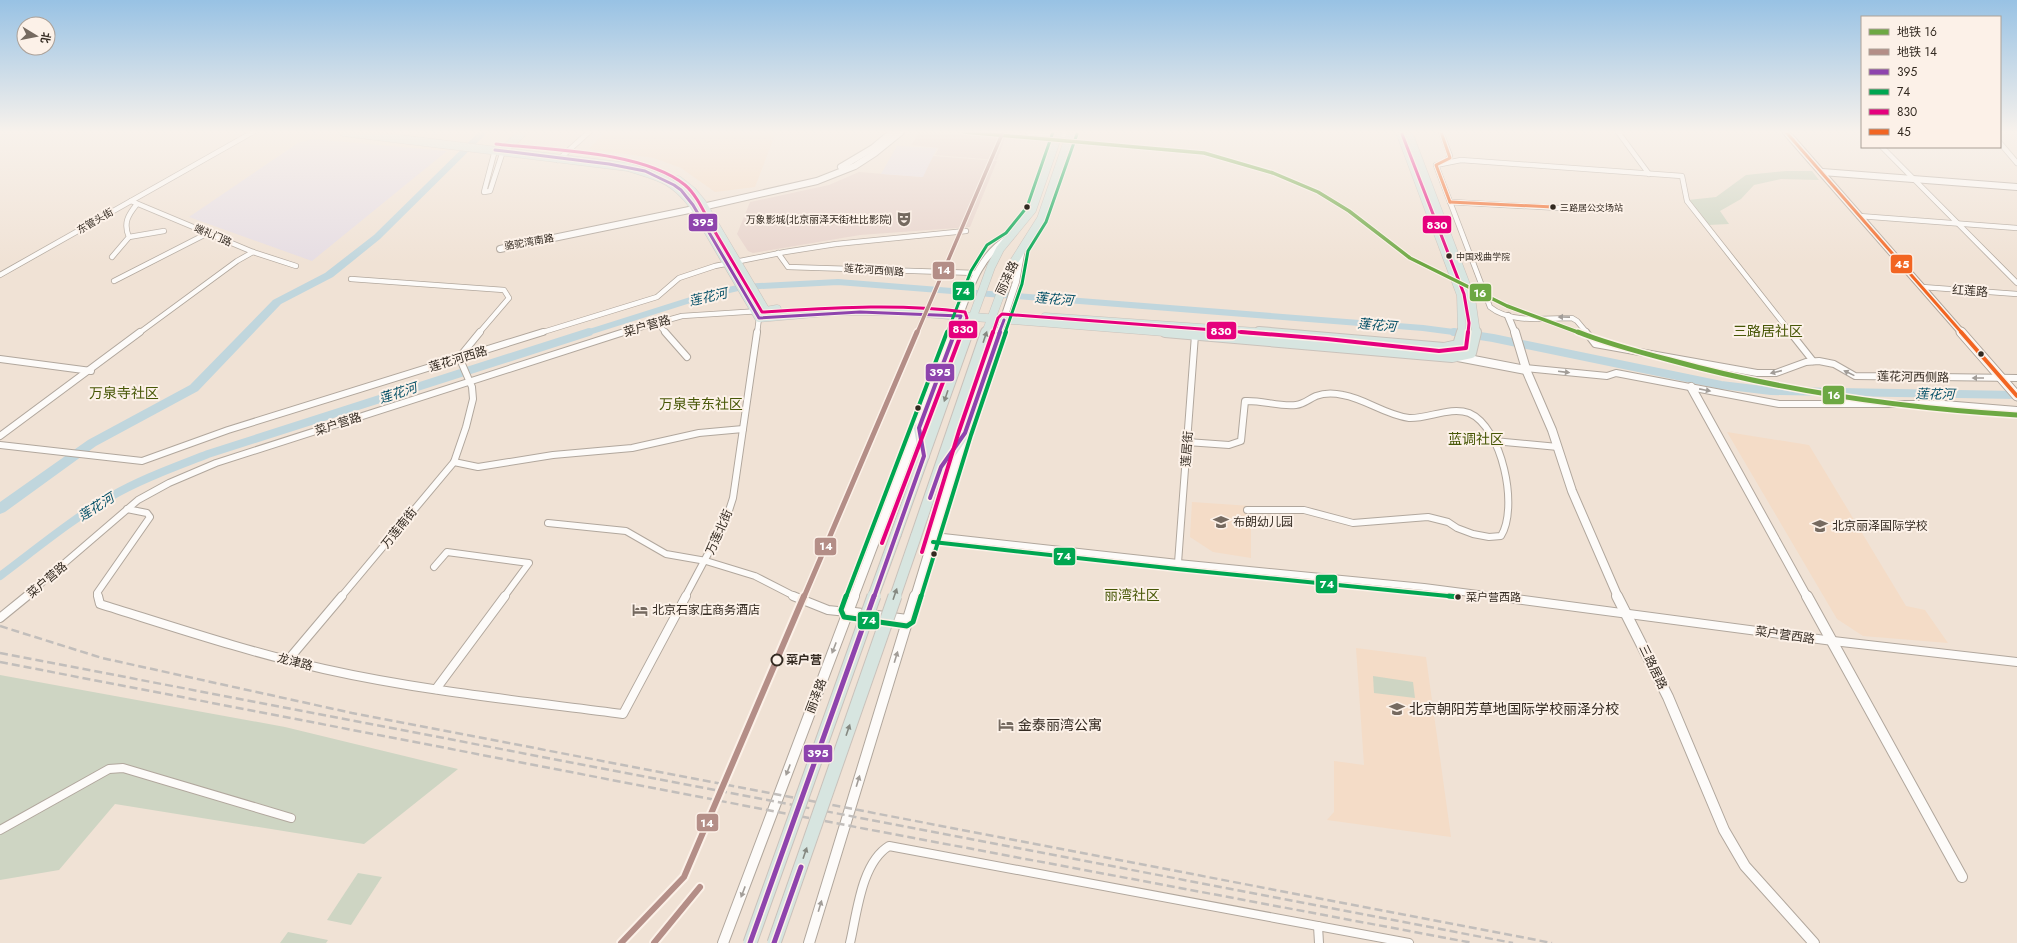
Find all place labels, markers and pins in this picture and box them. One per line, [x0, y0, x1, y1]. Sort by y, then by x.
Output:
place label: 三路居公交场站 [1560, 201, 1623, 214]
unlabelled marker [1022, 202, 1032, 212]
marker: 三路居公交场站 [1548, 202, 1558, 212]
theatre icon: 万象影城(北京丽泽天街杜比影院) [895, 210, 913, 228]
place label: 万象影城(北京丽泽天街杜比影院) [746, 212, 892, 227]
place label: 中国戏曲学院 [1456, 250, 1510, 263]
marker: 中国戏曲学院 [1444, 251, 1454, 261]
unlabelled marker [1976, 349, 1986, 359]
unlabelled marker [913, 403, 923, 413]
school or university icon: 布朗幼儿园 [1212, 513, 1230, 531]
place label: 布朗幼儿园 [1233, 513, 1293, 531]
school or university icon: 北京丽泽国际学校 [1811, 517, 1829, 535]
place label: 北京丽泽国际学校 [1832, 517, 1928, 535]
unlabelled marker [929, 549, 939, 559]
place label: 菜户营西路 [1466, 589, 1521, 605]
marker: 菜户营西路 [1453, 592, 1463, 602]
hotel icon: 北京石家庄商务酒店 [631, 601, 649, 619]
place label: 北京石家庄商务酒店 [652, 601, 760, 619]
place label: 菜户营 [786, 651, 822, 669]
marker: 菜户营 [770, 653, 784, 667]
place label: 北京朝阳芳草地国际学校丽泽分校 [1409, 699, 1619, 719]
school or university icon: 北京朝阳芳草地国际学校丽泽分校 [1388, 700, 1406, 718]
place label: 金泰丽湾公寓 [1018, 715, 1102, 735]
hotel icon: 金泰丽湾公寓 [997, 716, 1015, 734]

